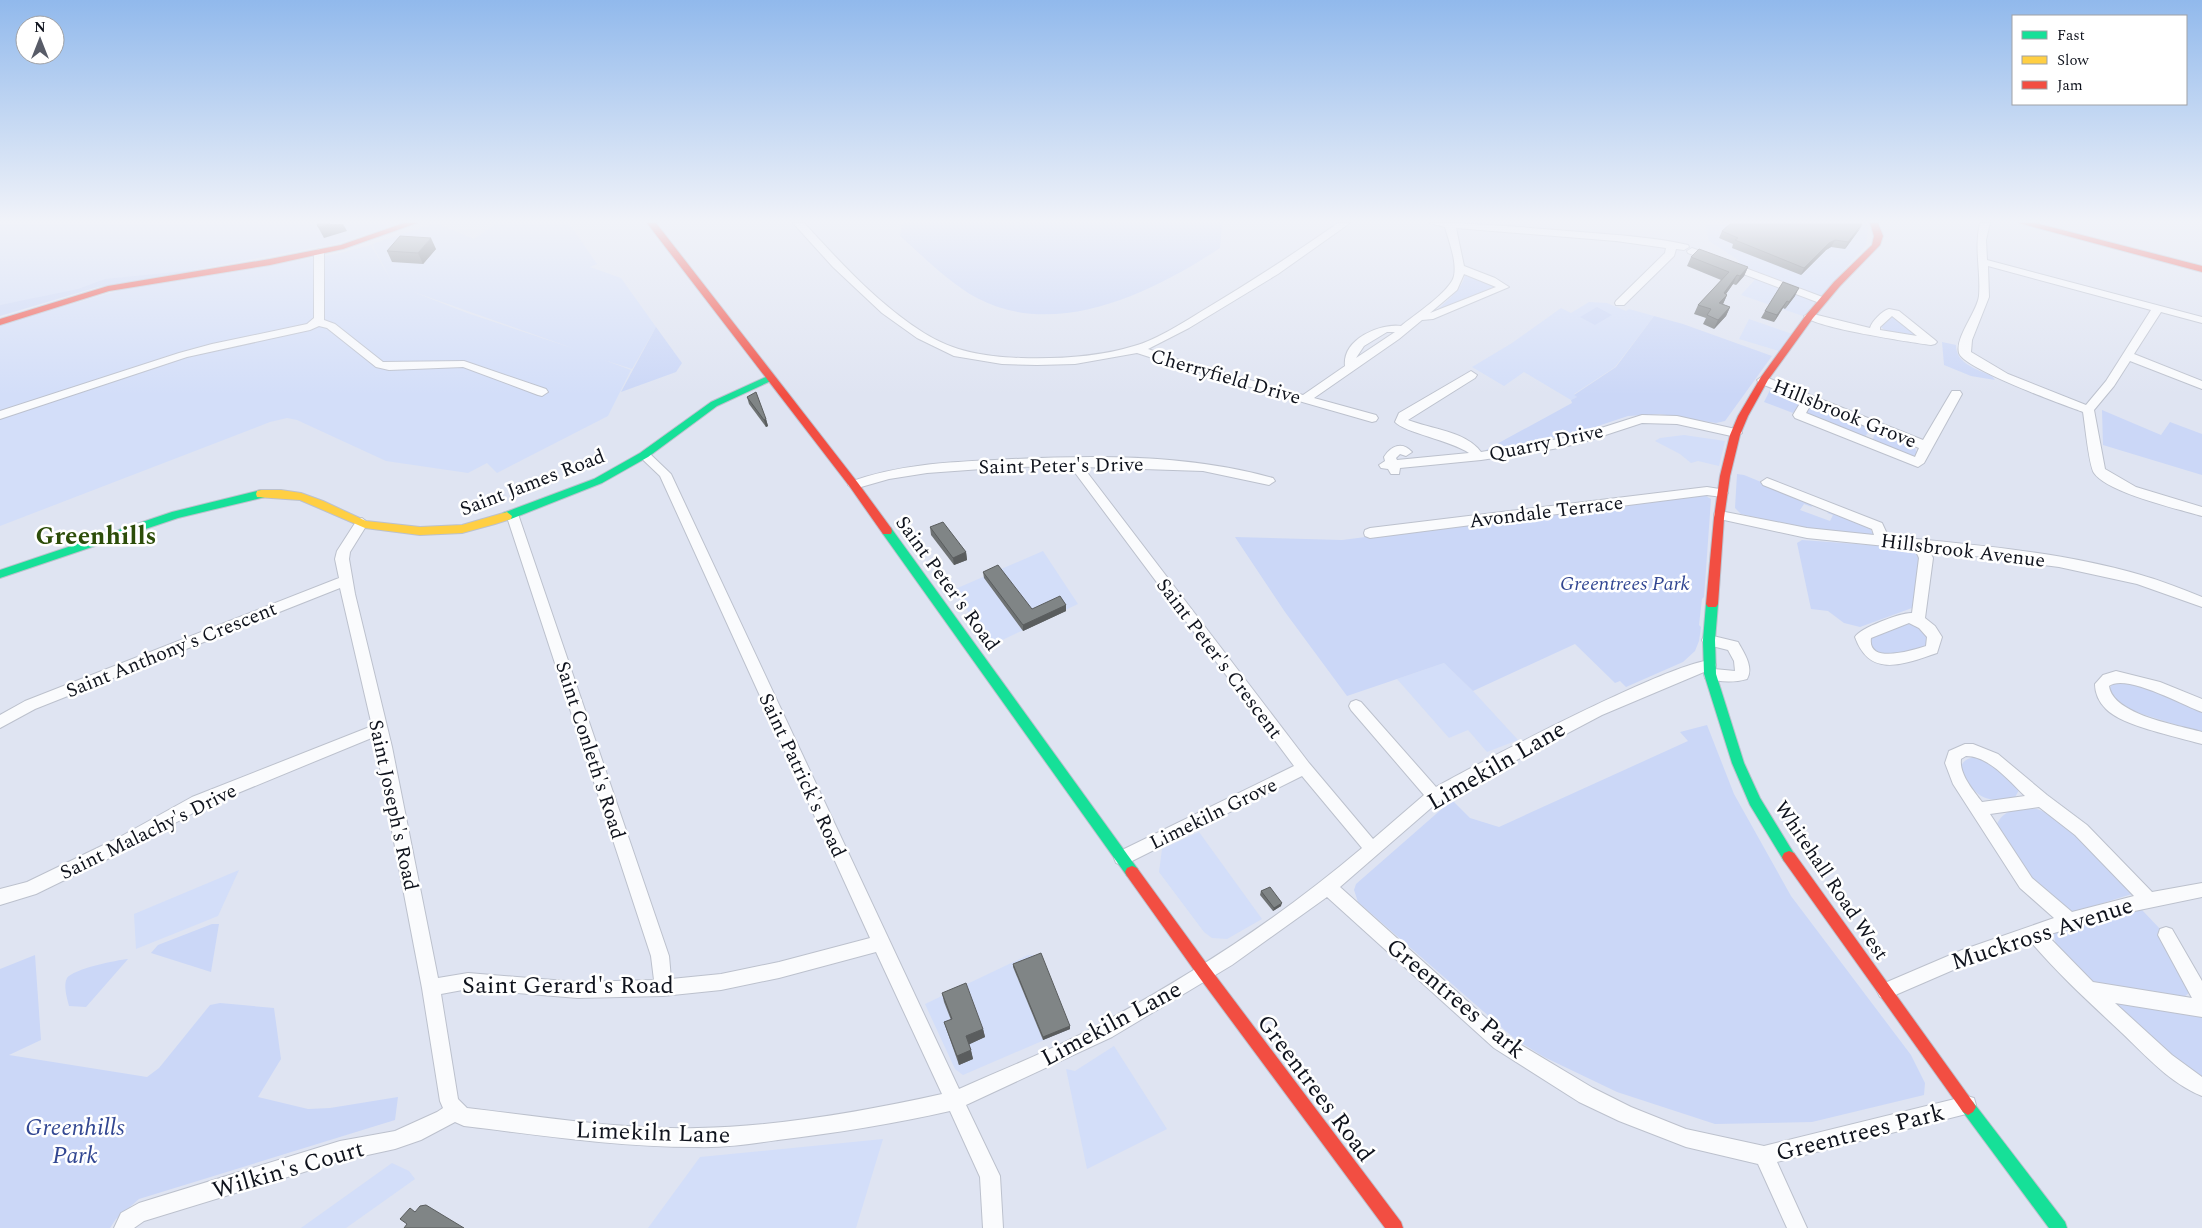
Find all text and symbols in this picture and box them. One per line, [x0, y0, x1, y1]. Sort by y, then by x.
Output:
north arrow [15, 15, 65, 65]
legend [2012, 15, 2187, 105]
text: N [34, 17, 46, 38]
text: Fast [2057, 24, 2085, 47]
text: Slow [2057, 49, 2089, 72]
text: Jam [2057, 74, 2083, 97]
street label: Cherryfield Drive [1147, 341, 1304, 413]
street label: Hillsbrook Grove [1768, 371, 1921, 457]
street label: Quarry Drive [1486, 416, 1606, 470]
street label: Saint James Road [455, 441, 609, 524]
street label: Saint Peter's Drive [978, 450, 1144, 482]
street label: Avondale Terrace [1467, 488, 1625, 536]
street label: Saint Peter's Road [888, 510, 1007, 658]
district label: Greenhills [35, 518, 157, 556]
street label: Hillsbrook Avenue [1879, 526, 2047, 576]
park label: Greentrees Park [1560, 569, 1691, 599]
street label: Saint Peter's Crescent [1149, 572, 1290, 745]
street label: Saint Anthony's Crescent [61, 594, 281, 706]
street label: Saint Conleth's Road [547, 657, 633, 843]
street label: Saint Patrick's Road [751, 688, 853, 863]
street label: Limekiln Lane [1420, 712, 1573, 820]
street label: Saint Joseph's Road [360, 717, 426, 893]
street label: Limekiln Grove [1145, 770, 1282, 858]
street label: Saint Malachy's Drive [55, 776, 242, 888]
street label: Whitehall Road West [1767, 795, 1896, 966]
street label: Muckross Avenue [1947, 888, 2138, 980]
street label: Greentrees Park [1378, 930, 1533, 1068]
street label: Saint Gerard's Road [462, 968, 674, 1004]
street label: Limekiln Lane [1035, 972, 1188, 1076]
street label: Greentrees Road [1248, 1007, 1383, 1170]
street label: Greentrees Park [1772, 1095, 1948, 1171]
park label: Greenhills Park [25, 1110, 125, 1174]
street label: Limekiln Lane [575, 1112, 731, 1154]
street label: Wilkin's Court [208, 1131, 368, 1209]

